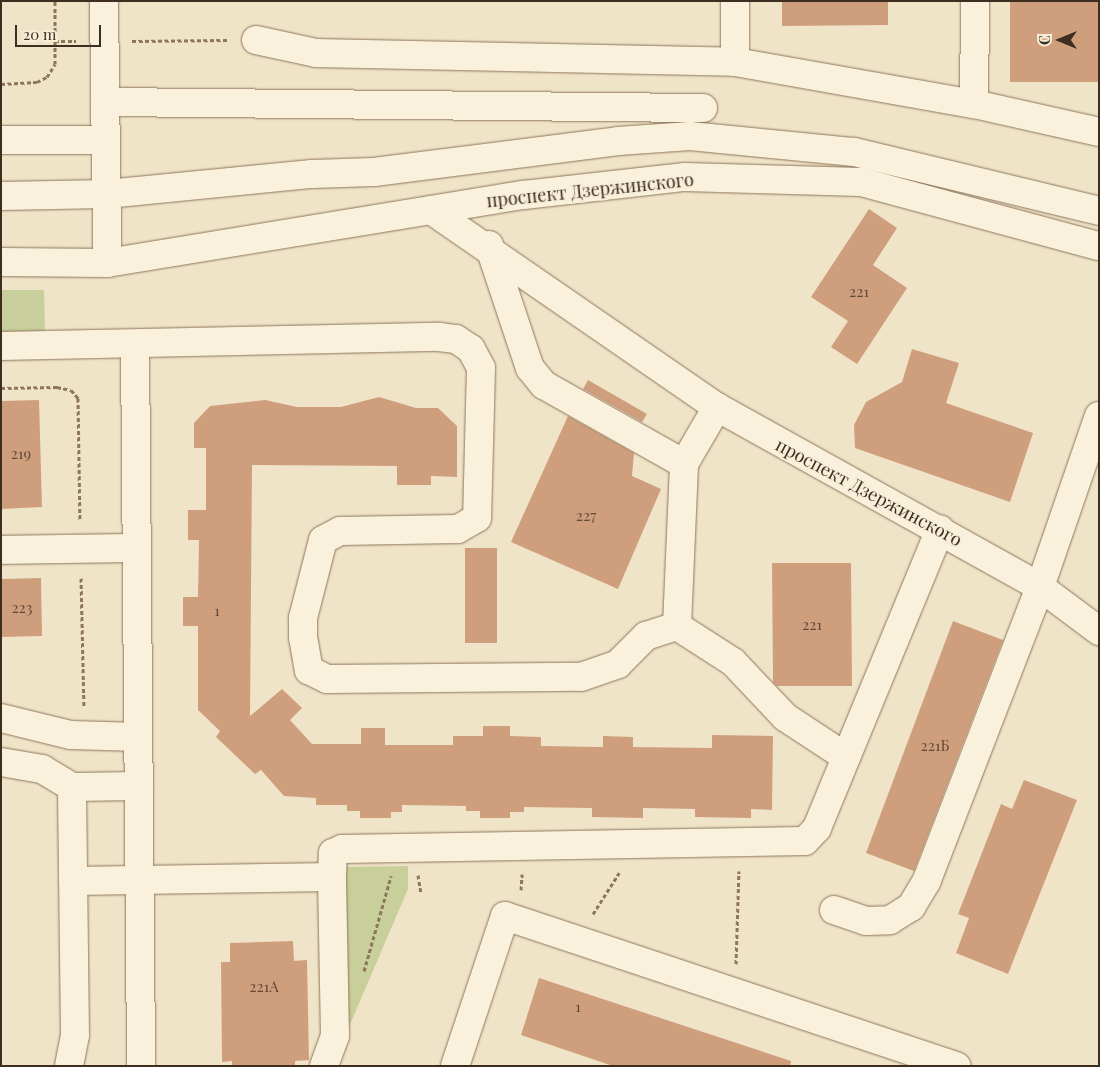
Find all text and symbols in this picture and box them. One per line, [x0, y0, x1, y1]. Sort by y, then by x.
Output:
scale bar [18, 15, 104, 47]
north arrow [1035, 15, 1085, 65]
text: 20 m [23, 24, 56, 44]
text: С [1035, 35, 1054, 45]
street label: проспект Дзержинского [485, 168, 695, 212]
house number: 221 [849, 283, 869, 301]
street label: проспект Дзержинского [772, 434, 966, 550]
house number: 219 [11, 445, 31, 463]
house number: 227 [576, 507, 596, 525]
house number: 223 [11, 599, 33, 617]
house number: 1 [214, 602, 220, 620]
house number: 221 [802, 616, 822, 634]
house number: 221Б [921, 737, 949, 755]
house number: 221А [249, 978, 279, 996]
house number: 1 [575, 998, 581, 1016]

